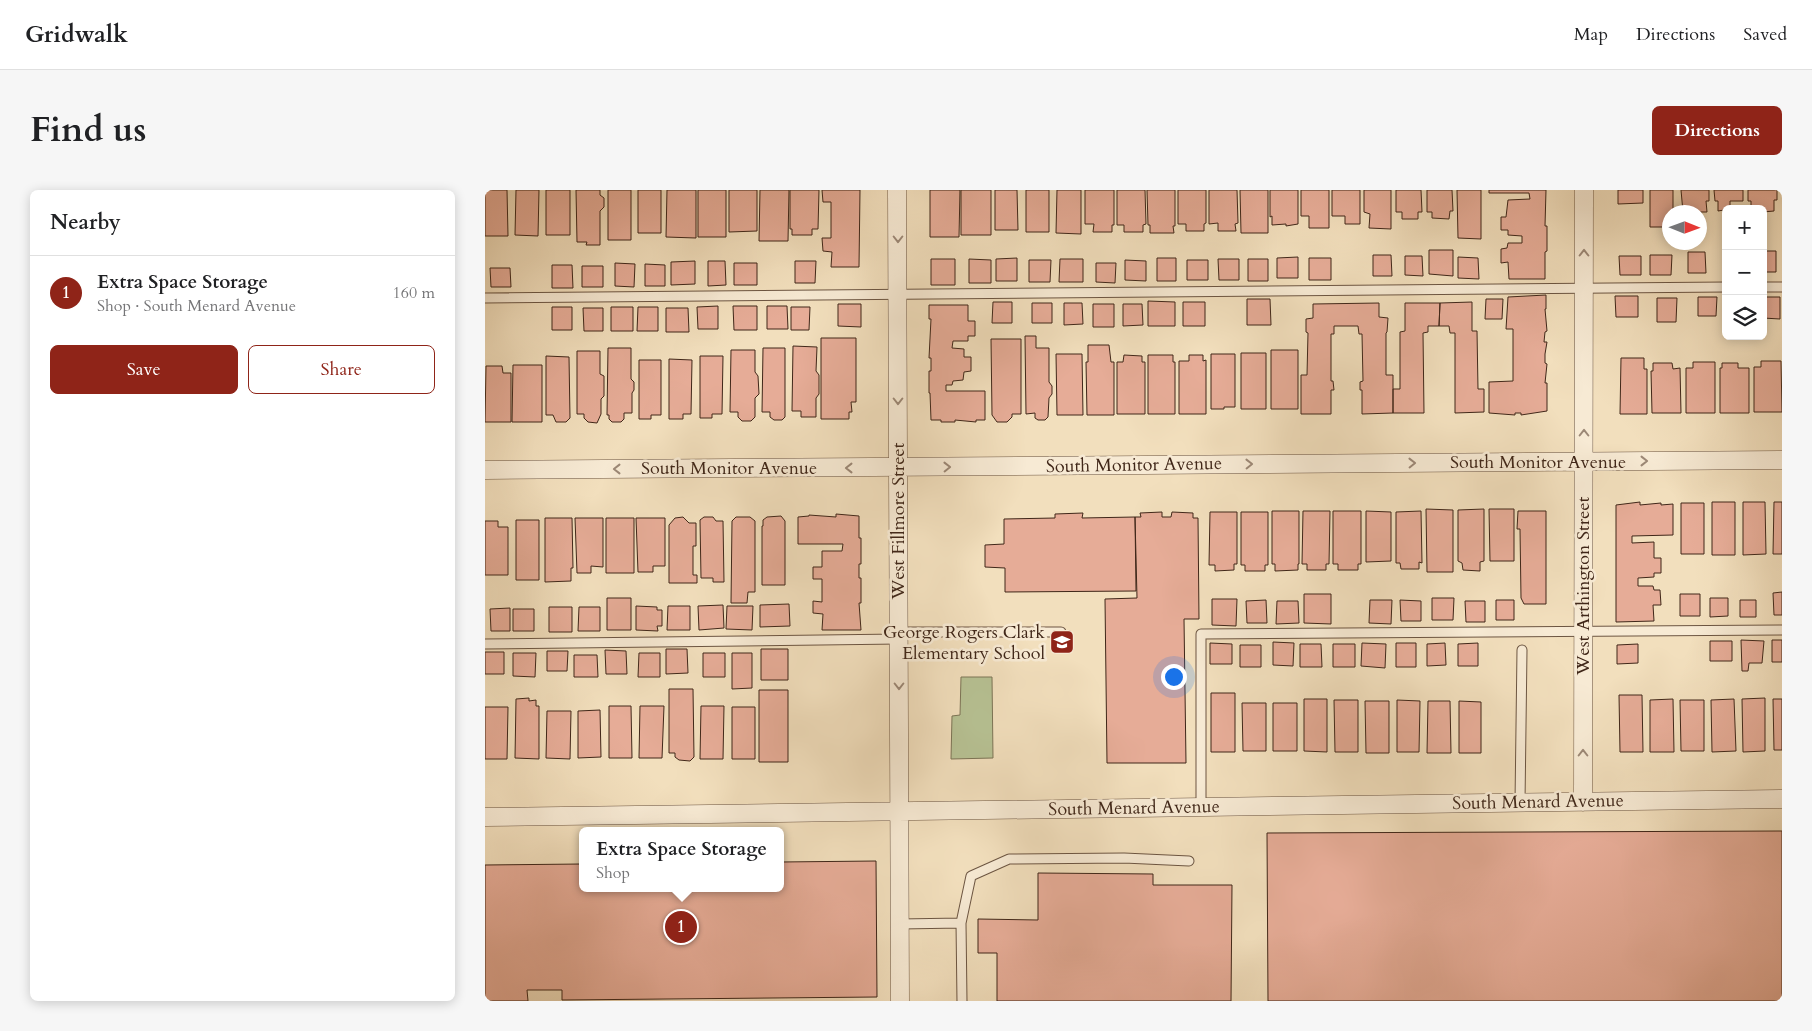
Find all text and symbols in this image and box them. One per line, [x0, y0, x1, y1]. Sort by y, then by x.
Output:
text: Gridwalk [25, 18, 128, 51]
text: Map [1574, 22, 1608, 47]
text: Directions [1636, 22, 1715, 47]
text: Saved [1743, 22, 1787, 47]
text: Find us [30, 106, 146, 154]
button: Directions [1652, 106, 1782, 155]
north arrow [1662, 205, 1707, 250]
map controls [1722, 205, 1767, 340]
button: + [1722, 205, 1767, 250]
text: Nearby [50, 208, 121, 237]
one-way arrow [893, 235, 903, 243]
one-way arrow [1579, 249, 1589, 256]
button: − [1722, 250, 1767, 295]
text: Extra Space Storage [97, 269, 268, 295]
text: 1 [62, 282, 70, 304]
text: 160 m [393, 282, 435, 304]
text: Shop · South Menard Avenue [97, 295, 296, 317]
button: layers [1722, 295, 1767, 340]
button: Save [50, 345, 238, 394]
button: Share [248, 345, 435, 394]
one-way arrow [893, 398, 903, 405]
one-way arrow [1579, 429, 1589, 436]
street label: West Fillmore Street [886, 442, 911, 600]
street label: South Monitor Avenue [1450, 450, 1626, 475]
street label: South Monitor Avenue [1046, 451, 1222, 479]
street label: South Monitor Avenue [641, 456, 817, 481]
one-way arrow [1641, 456, 1649, 466]
one-way arrow [1408, 458, 1416, 468]
one-way arrow [1246, 459, 1254, 469]
one-way arrow [944, 462, 951, 472]
one-way arrow [845, 463, 853, 473]
one-way arrow [613, 464, 620, 474]
street label: West Arthington Street [1571, 496, 1596, 676]
place label: George Rogers Clark Elementary School [883, 620, 1045, 666]
school or university icon: George Rogers Clark Elementary School [1049, 629, 1075, 655]
your location [1161, 664, 1187, 690]
one-way arrow [894, 682, 904, 690]
one-way arrow [1578, 749, 1588, 756]
street label: South Menard Avenue [1452, 788, 1624, 816]
street label: South Menard Avenue [1048, 794, 1220, 822]
popup [579, 827, 784, 892]
text: Extra Space Storage [596, 836, 767, 862]
text: Shop [596, 862, 630, 884]
pin: 1 [665, 908, 697, 946]

